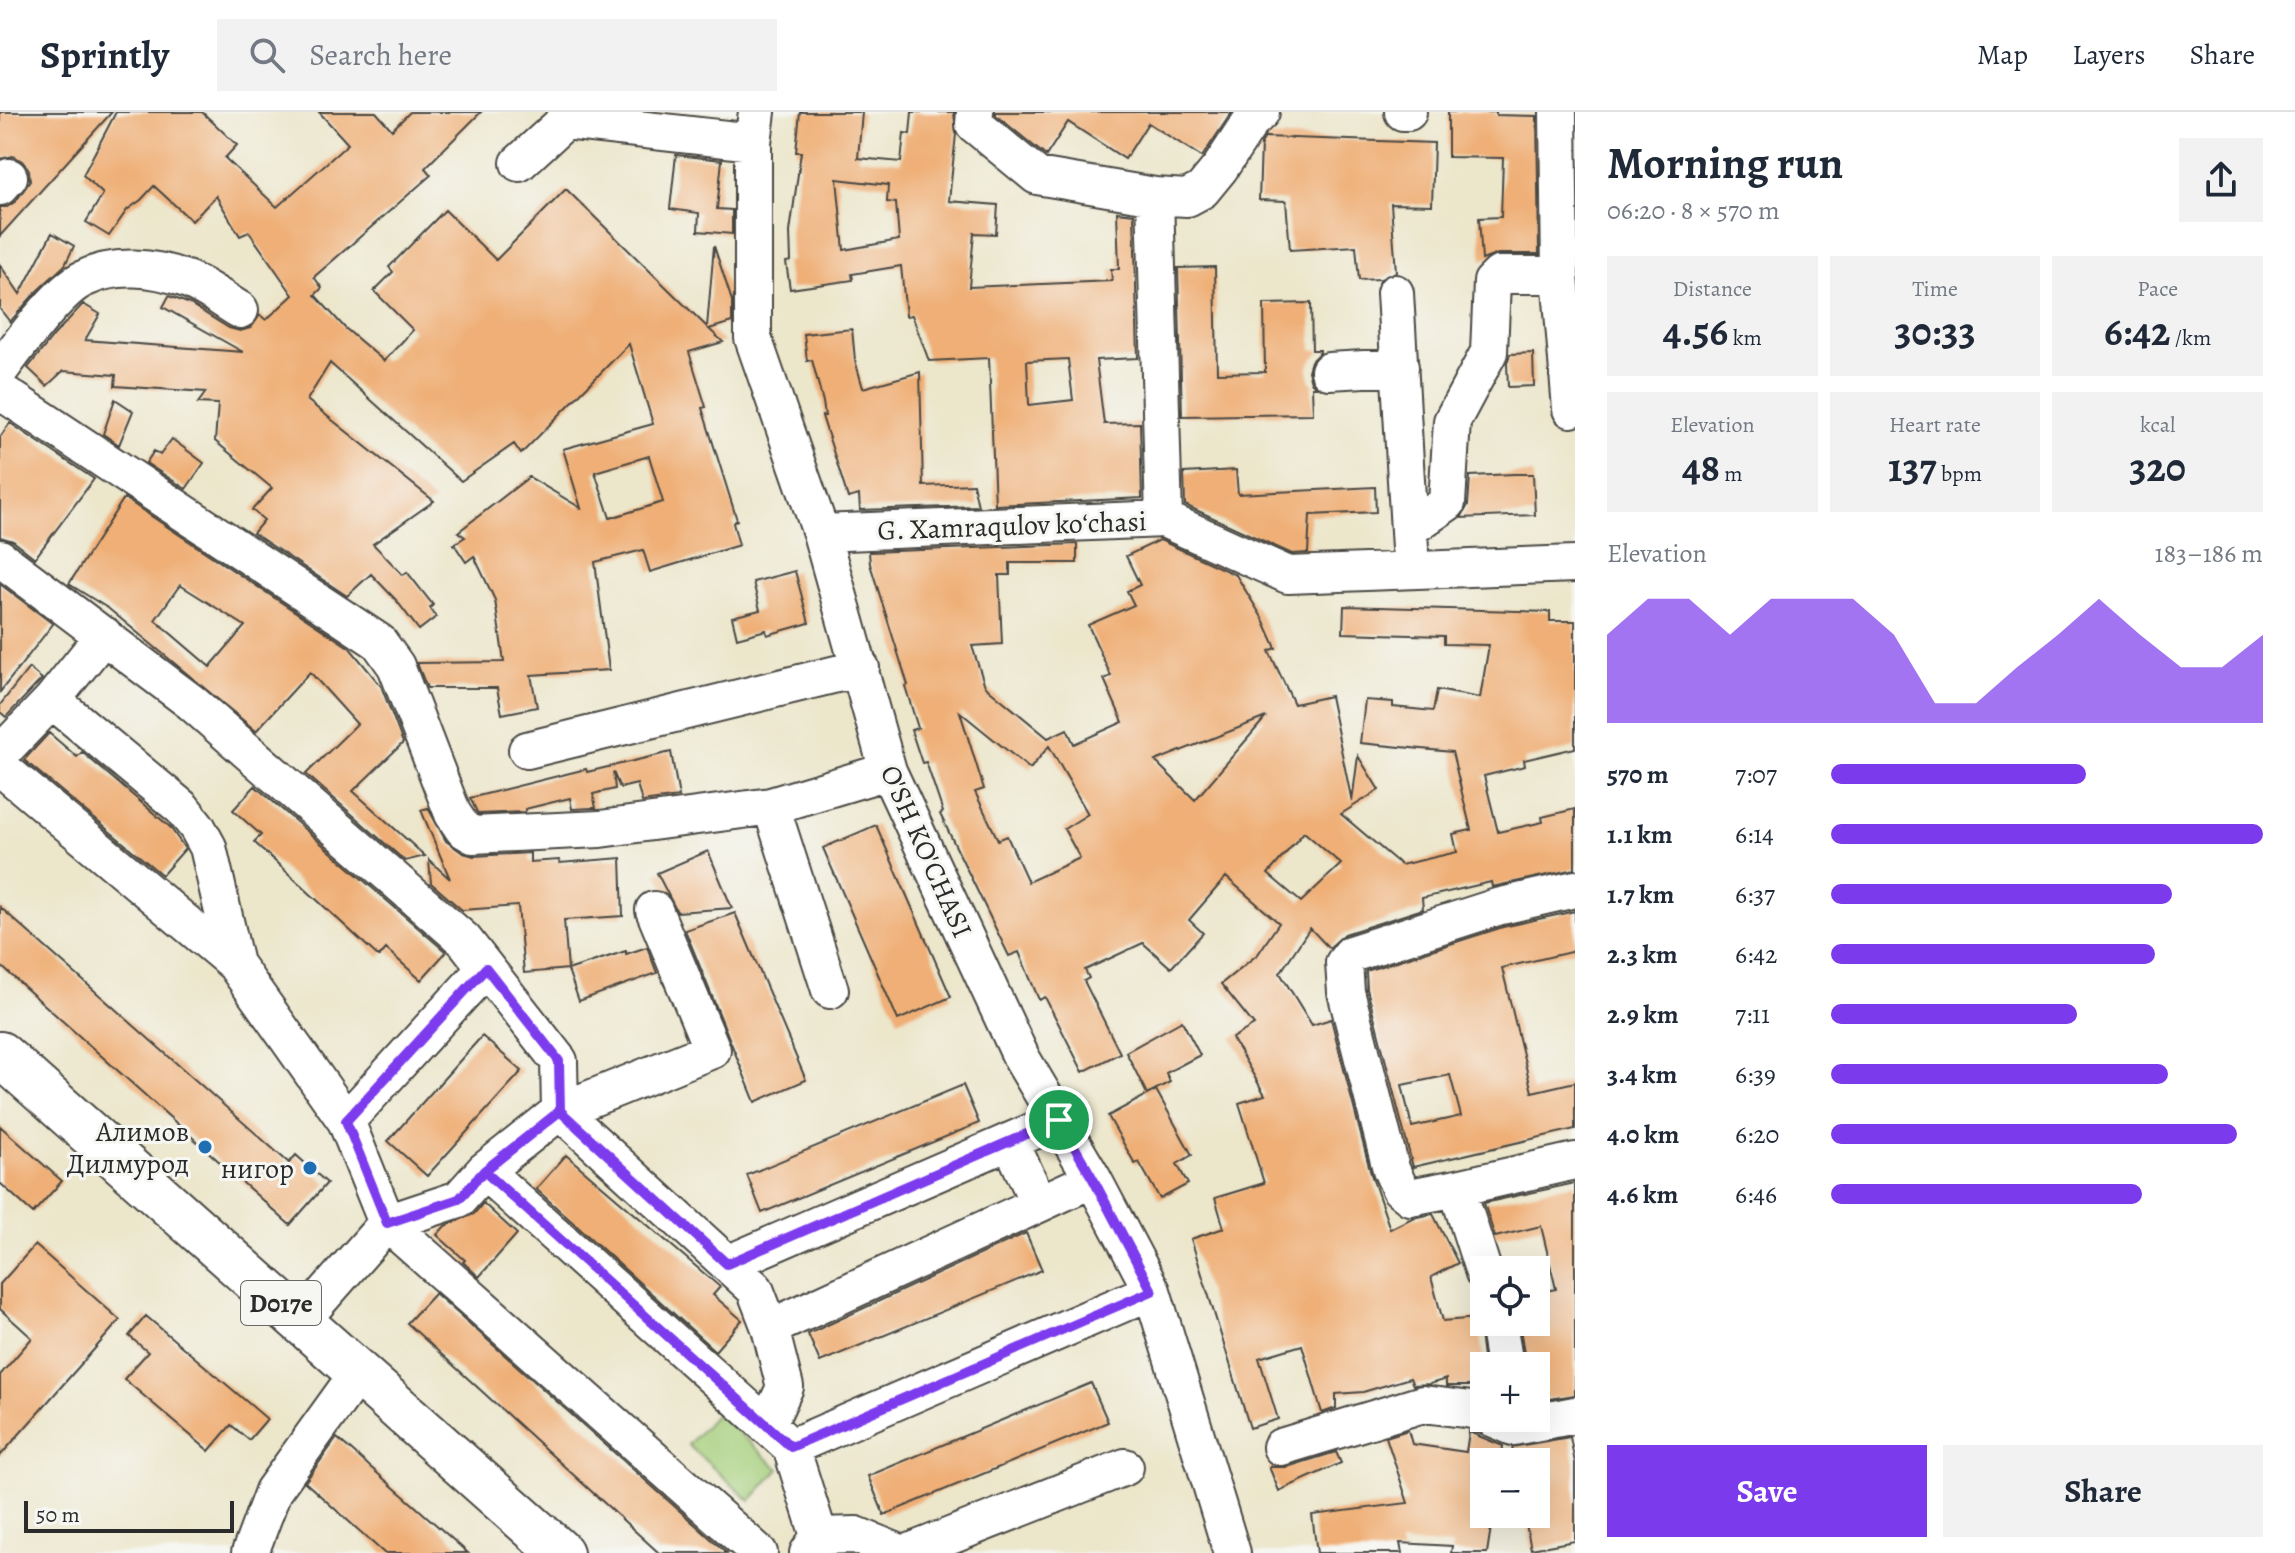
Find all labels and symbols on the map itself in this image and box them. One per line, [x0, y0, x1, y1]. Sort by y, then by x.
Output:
street label: G. Xamraqulov koʻchasi [877, 502, 1147, 550]
street label: O'SH KO'CHASI [871, 759, 981, 944]
pin [1025, 1086, 1093, 1154]
place label: Алимов Дилмурод [67, 1113, 189, 1183]
marker: Алимов Дилмурод [196, 1138, 214, 1156]
place label: нигор [221, 1150, 294, 1188]
marker: нигор [301, 1159, 319, 1177]
road number: D017e [241, 1281, 321, 1325]
scale bar [24, 1497, 234, 1533]

